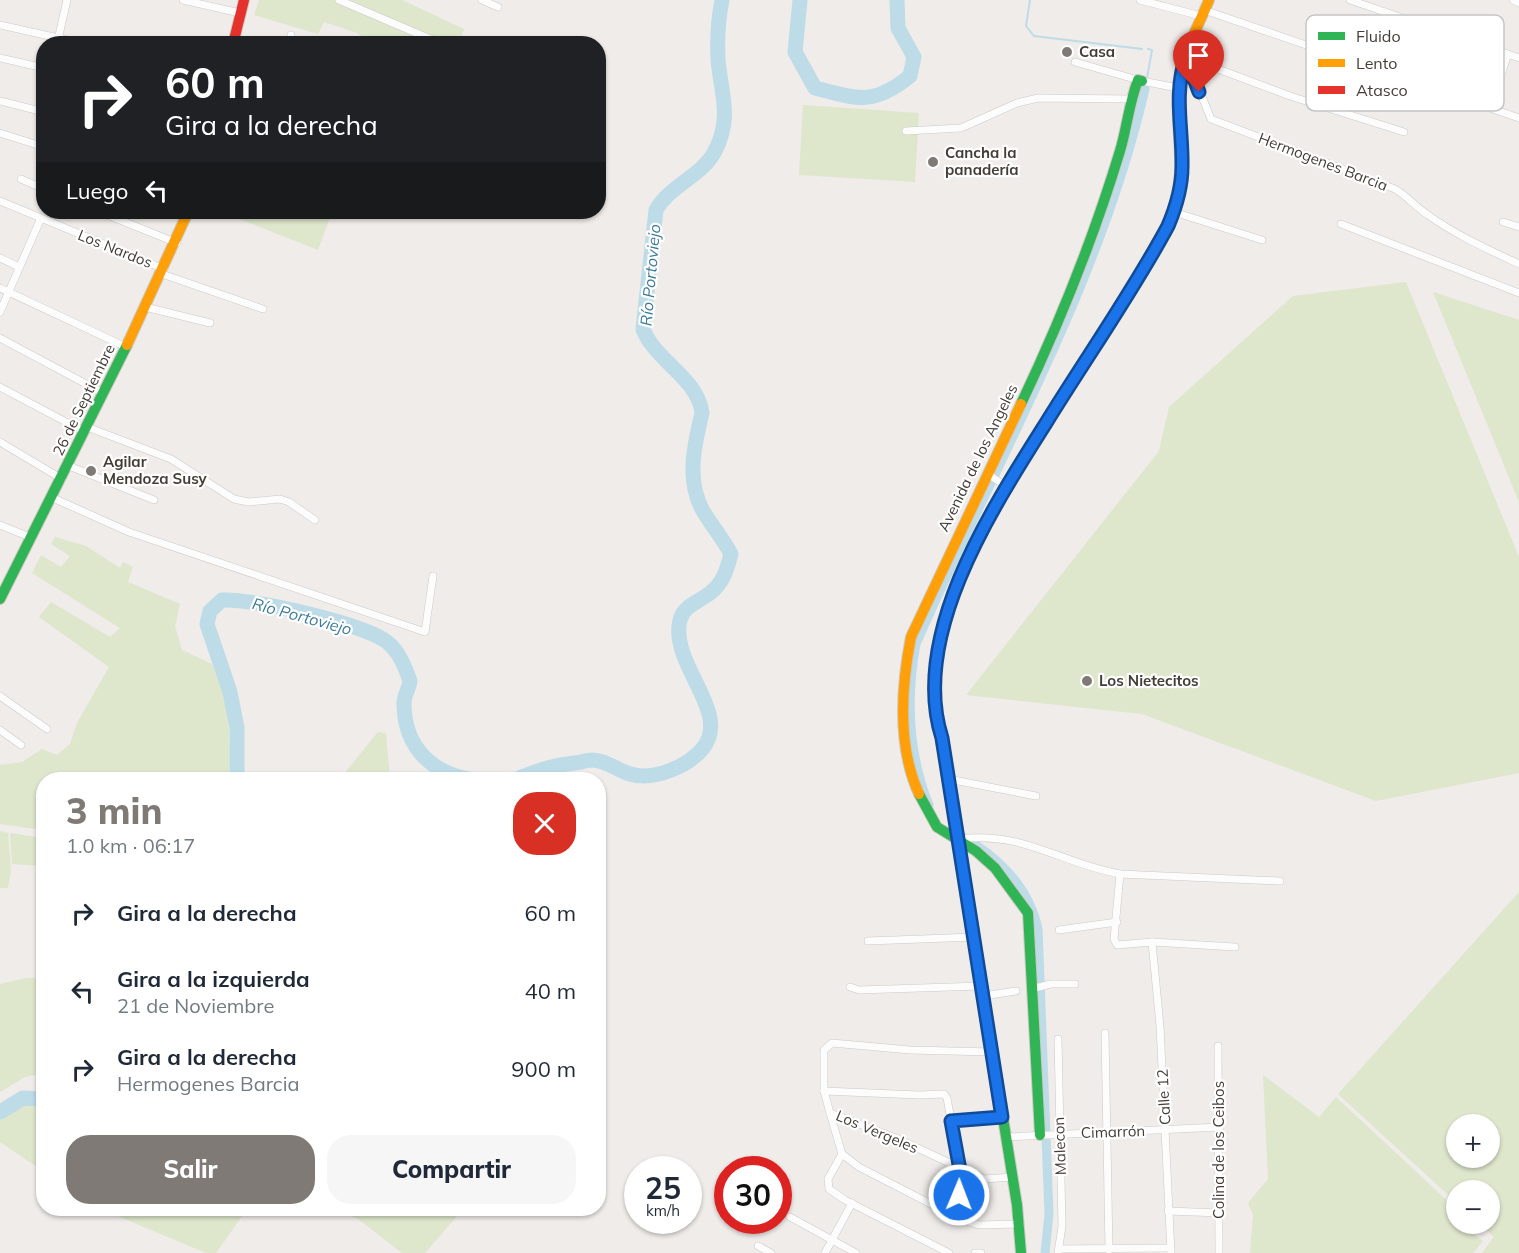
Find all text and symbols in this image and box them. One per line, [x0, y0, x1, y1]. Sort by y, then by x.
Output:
legend [1306, 15, 1504, 111]
text: Fluido [1356, 26, 1401, 46]
pin [1173, 30, 1224, 92]
icon: arrive [1182, 39, 1215, 72]
place label: Casa [1079, 42, 1115, 61]
marker: Casa [1060, 45, 1074, 59]
text: Lento [1356, 53, 1397, 73]
text: 60 m [165, 56, 265, 109]
icon: right [66, 60, 144, 138]
text: Atasco [1356, 80, 1408, 100]
text: Gira a la derecha [165, 108, 378, 142]
street label: Hermogenes Barcia [1256, 128, 1390, 195]
place label: Cancha la panadería [945, 143, 1019, 179]
marker: Cancha la panadería [926, 155, 940, 169]
icon: left [140, 174, 173, 207]
text: Luego [66, 177, 128, 205]
water label: Río Portoviejo [636, 223, 664, 327]
street label: Los Nardos [75, 225, 155, 272]
street label: 26 de Septiembre [48, 341, 119, 459]
street label: Avenida de los Angeles [934, 381, 1022, 535]
place label: Agilar Mendoza Susy [103, 452, 208, 488]
marker: Agilar Mendoza Susy [84, 464, 98, 478]
water label: Río Portoviejo [250, 593, 354, 639]
place label: Los Nietecitos [1099, 671, 1199, 690]
marker: Los Nietecitos [1080, 674, 1094, 688]
text: 3 min [66, 788, 162, 833]
button: close [513, 792, 576, 855]
text: 1.0 km · 06:17 [66, 833, 195, 858]
icon: right [66, 897, 99, 930]
text: Gira a la derecha [117, 899, 297, 927]
text: 60 m [525, 899, 576, 927]
text: Gira a la izquierda [117, 965, 310, 993]
icon: left [66, 975, 99, 1008]
text: 40 m [525, 977, 576, 1005]
text: 21 de Noviembre [117, 993, 274, 1018]
text: Gira a la derecha [117, 1043, 297, 1071]
icon: right [66, 1053, 99, 1086]
text: 900 m [511, 1055, 576, 1083]
street label: Calle 12 [1153, 1068, 1174, 1126]
text: Hermogenes Barcia [117, 1071, 300, 1096]
street label: Colina de los Ceibos [1209, 1081, 1228, 1219]
street label: Los Vergeles [833, 1106, 921, 1157]
map controls [1446, 1114, 1500, 1234]
button: + [1446, 1114, 1500, 1168]
street label: Malecon [1049, 1117, 1070, 1175]
street label: Cimarrón [1081, 1121, 1145, 1142]
button: Salir [66, 1135, 315, 1204]
button: Compartir [327, 1135, 576, 1204]
speed limit sign: 30 [714, 1156, 792, 1234]
position arrow [927, 1163, 991, 1227]
text: 25 [645, 1169, 681, 1207]
button: − [1446, 1180, 1500, 1234]
text: km/h [646, 1201, 680, 1220]

